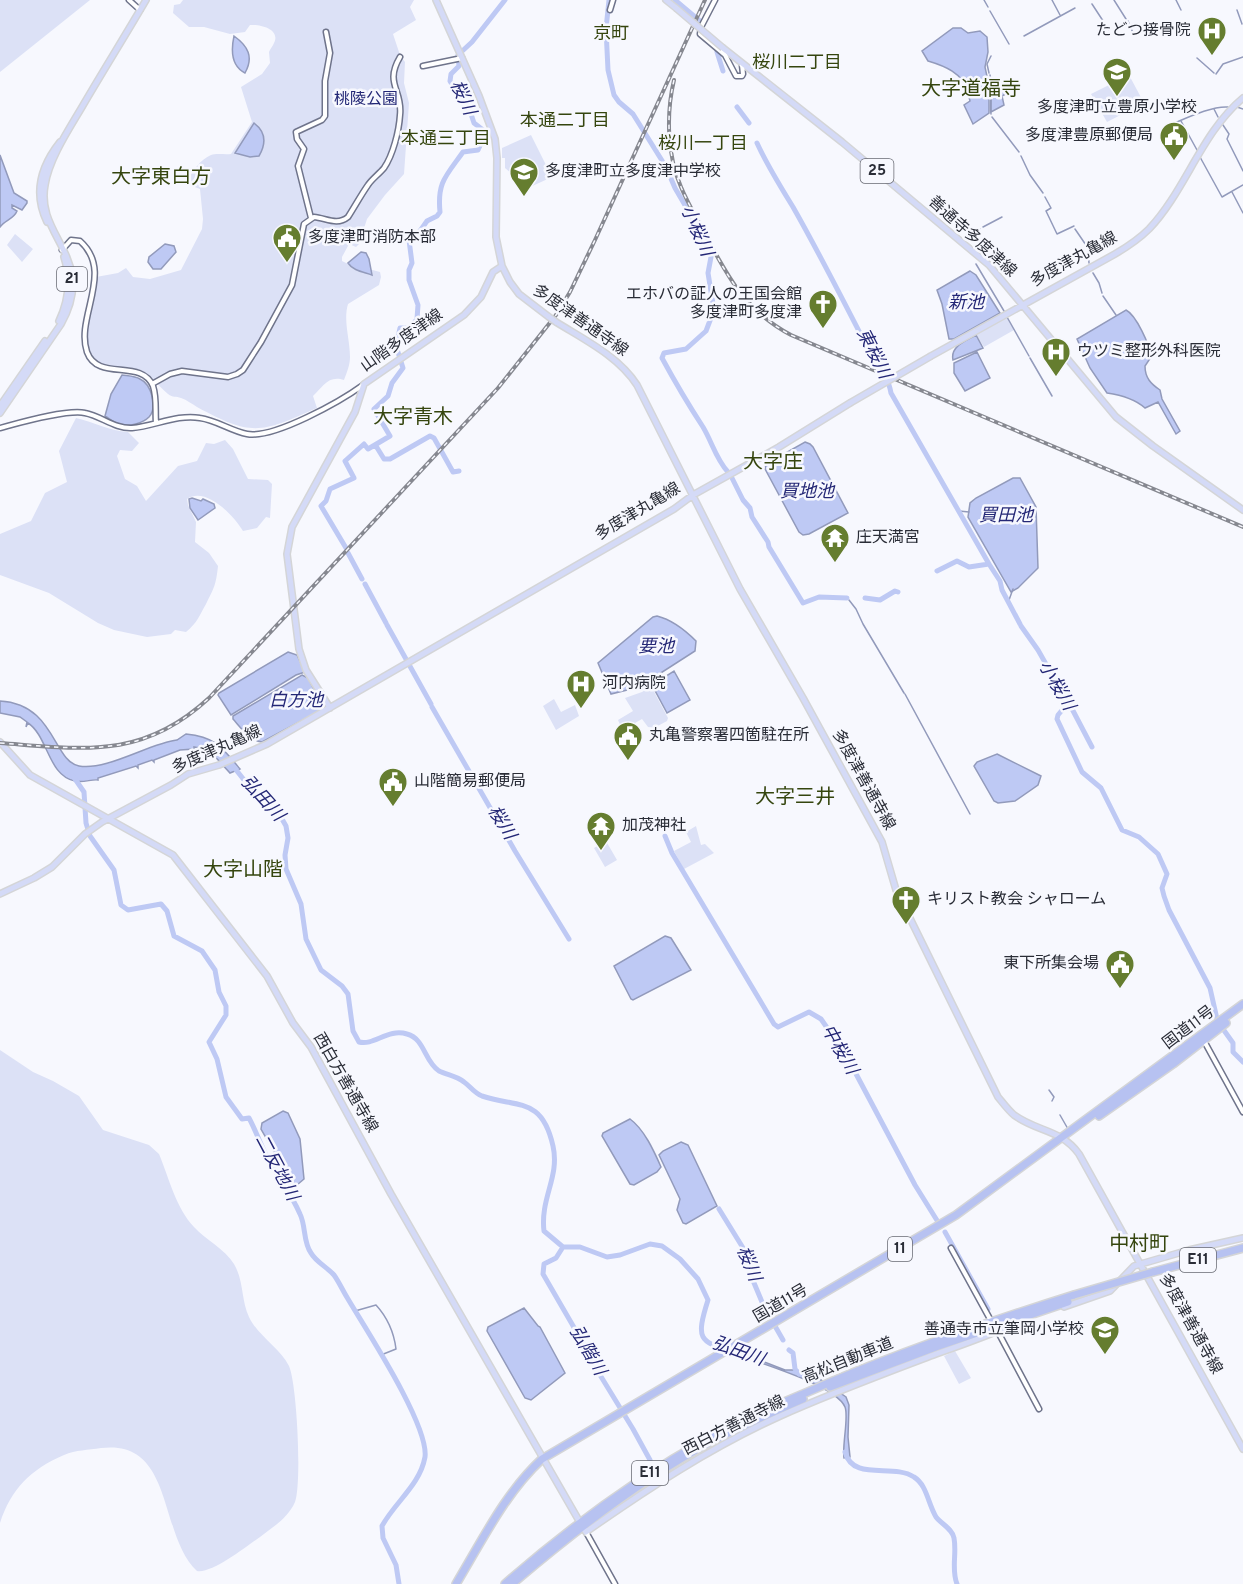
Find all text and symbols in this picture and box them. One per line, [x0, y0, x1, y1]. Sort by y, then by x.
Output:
hospital icon: たどつ接骨院 [1196, 15, 1228, 57]
place label: たどつ接骨院 [1095, 21, 1191, 41]
district label: 京町 [593, 23, 629, 46]
district label: 桜川二丁目 [752, 52, 842, 75]
school or university icon: 多度津町立豊原小学校 [1101, 56, 1133, 98]
water label: 桜川 [444, 77, 481, 121]
district label: 大字道福寺 [921, 77, 1021, 103]
park label: 桃陵公園 [334, 90, 398, 110]
place label: 多度津町立豊原小学校 [1037, 98, 1197, 118]
district label: 本通二丁目 [520, 110, 610, 133]
public building icon: 多度津豊原郵便局 [1158, 120, 1190, 162]
place label: 多度津豊原郵便局 [1025, 126, 1153, 146]
district label: 本通三丁目 [401, 128, 491, 151]
district label: 桜川一丁目 [658, 133, 748, 156]
school or university icon: 多度津町立多度津中学校 [508, 156, 540, 198]
road number: 25 [860, 159, 894, 183]
place label: 多度津町立多度津中学校 [545, 162, 721, 182]
district label: 大字東白方 [111, 165, 211, 191]
street label: 善通寺多度津線 [924, 192, 1020, 282]
water label: 小桜川 [675, 202, 718, 262]
public building icon: 多度津町消防本部 [271, 222, 303, 264]
place label: 多度津町消防本部 [308, 228, 436, 248]
street label: 多度津丸亀線 [1027, 228, 1121, 292]
road number: 21 [57, 267, 87, 291]
street label: 多度津善通寺線 [528, 281, 632, 361]
place label: エホバの証人の王国会館 多度津町多度津 [626, 285, 802, 323]
church icon: エホバの証人の王国会館 多度津町多度津 [807, 288, 839, 330]
water label: 新池 [948, 292, 986, 315]
street label: 山階多度津線 [357, 305, 447, 377]
water label: 東桜川 [850, 325, 896, 385]
hospital icon: ウツミ整形外科医院 [1040, 336, 1072, 378]
place label: ウツミ整形外科医院 [1077, 342, 1221, 362]
district label: 大字青木 [373, 405, 453, 431]
district label: 大字庄 [743, 450, 803, 476]
street label: 多度津丸亀線 [592, 479, 684, 545]
water label: 買地池 [780, 481, 836, 504]
water label: 買田池 [979, 505, 1035, 528]
temple icon: 庄天満宮 [819, 522, 851, 564]
place label: 庄天満宮 [856, 528, 920, 548]
water label: 要池 [638, 636, 676, 659]
water label: 小桜川 [1033, 657, 1080, 717]
hospital icon: 河内病院 [565, 668, 597, 710]
place label: 河内病院 [602, 674, 666, 694]
water label: 白方池 [269, 690, 325, 713]
public building icon: 丸亀警察署四箇駐在所 [612, 720, 644, 762]
street label: 多度津丸亀線 [169, 721, 265, 779]
place label: 丸亀警察署四箇駐在所 [649, 726, 809, 746]
street label: 多度津善通寺線 [827, 726, 899, 834]
public building icon: 山階簡易郵便局 [377, 766, 409, 808]
water label: 弘田川 [235, 771, 290, 828]
place label: 山階簡易郵便局 [414, 772, 526, 792]
district label: 大字三井 [755, 785, 835, 811]
water label: 桜川 [482, 802, 521, 846]
temple icon: 加茂神社 [585, 810, 617, 852]
place label: 加茂神社 [622, 816, 686, 836]
district label: 大字山階 [203, 858, 283, 884]
church icon: キリスト教会 シャローム [890, 884, 922, 926]
place label: キリスト教会 シャローム [927, 890, 1106, 910]
public building icon: 東下所集会場 [1104, 948, 1136, 990]
place label: 東下所集会場 [1003, 954, 1099, 974]
street label: 国道11号 [1159, 1002, 1219, 1054]
water label: 中桜川 [816, 1021, 863, 1081]
street label: 西白方善通寺線 [308, 1029, 382, 1137]
water label: 二反地川 [249, 1131, 304, 1207]
district label: 中村町 [1109, 1232, 1169, 1258]
road number: 11 [888, 1237, 912, 1261]
water label: 桜川 [731, 1243, 766, 1287]
road number: E11 [1180, 1248, 1216, 1272]
street label: 多度津善通寺線 [1154, 1270, 1226, 1378]
street label: 国道11号 [750, 1280, 812, 1328]
school or university icon: 善通寺市立筆岡小学校 [1089, 1314, 1121, 1356]
place label: 善通寺市立筆岡小学校 [924, 1320, 1084, 1340]
water label: 弘階川 [564, 1322, 611, 1382]
water label: 弘田川 [709, 1332, 769, 1373]
street label: 高松自動車道 [800, 1334, 896, 1388]
street label: 西白方善通寺線 [680, 1392, 788, 1460]
road number: E11 [632, 1461, 668, 1485]

